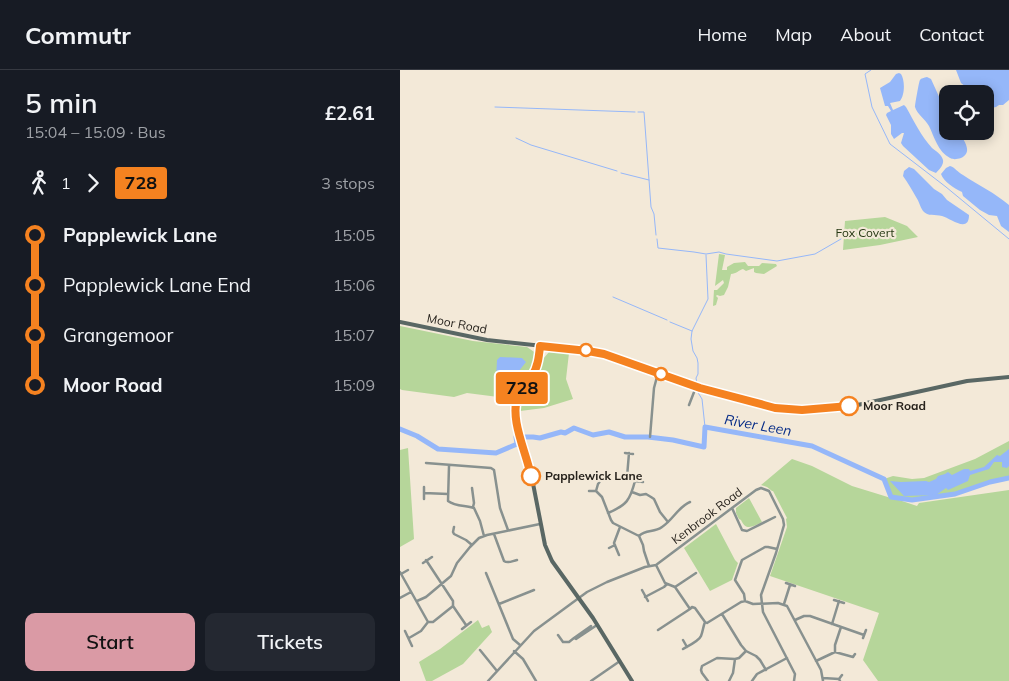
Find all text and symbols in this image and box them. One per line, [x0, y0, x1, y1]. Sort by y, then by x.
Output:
text: Commutr [25, 20, 131, 50]
text: Home [697, 23, 747, 46]
text: Map [775, 23, 812, 46]
text: About [840, 23, 891, 46]
text: Contact [919, 23, 984, 46]
text: 5 min [25, 85, 98, 120]
map controls [939, 85, 994, 140]
button: locate [939, 85, 994, 140]
text: £2.61 [325, 101, 375, 125]
text: 15:04 – 15:09 · Bus [25, 122, 166, 142]
icon: walk [25, 169, 53, 197]
icon: forward [79, 169, 107, 197]
text: 728 [125, 171, 157, 194]
text: 1 [61, 173, 71, 193]
text: 3 stops [321, 173, 375, 193]
text: Papplewick Lane [63, 223, 217, 247]
text: 15:05 [333, 225, 375, 245]
park label: Fox Covert [835, 225, 895, 240]
text: Papplewick Lane End [63, 273, 251, 297]
text: 15:06 [333, 275, 375, 295]
street label: Moor Road [426, 310, 488, 337]
text: Grangemoor [63, 323, 173, 347]
text: 15:07 [333, 325, 375, 345]
unlabelled marker [579, 343, 593, 357]
unlabelled marker [654, 367, 668, 381]
line badge: 728 [493, 372, 551, 404]
text: Moor Road [63, 373, 163, 397]
text: 15:09 [333, 375, 375, 395]
text: 728 [506, 376, 538, 399]
marker: Moor Road [839, 396, 859, 416]
place label: Moor Road [863, 398, 926, 413]
water label: River Leen [723, 410, 793, 440]
marker: Papplewick Lane [521, 466, 541, 486]
place label: Papplewick Lane [545, 468, 643, 483]
street label: Kenbrook Road [668, 484, 745, 547]
button: Start [25, 613, 195, 671]
button: Tickets [205, 613, 375, 671]

